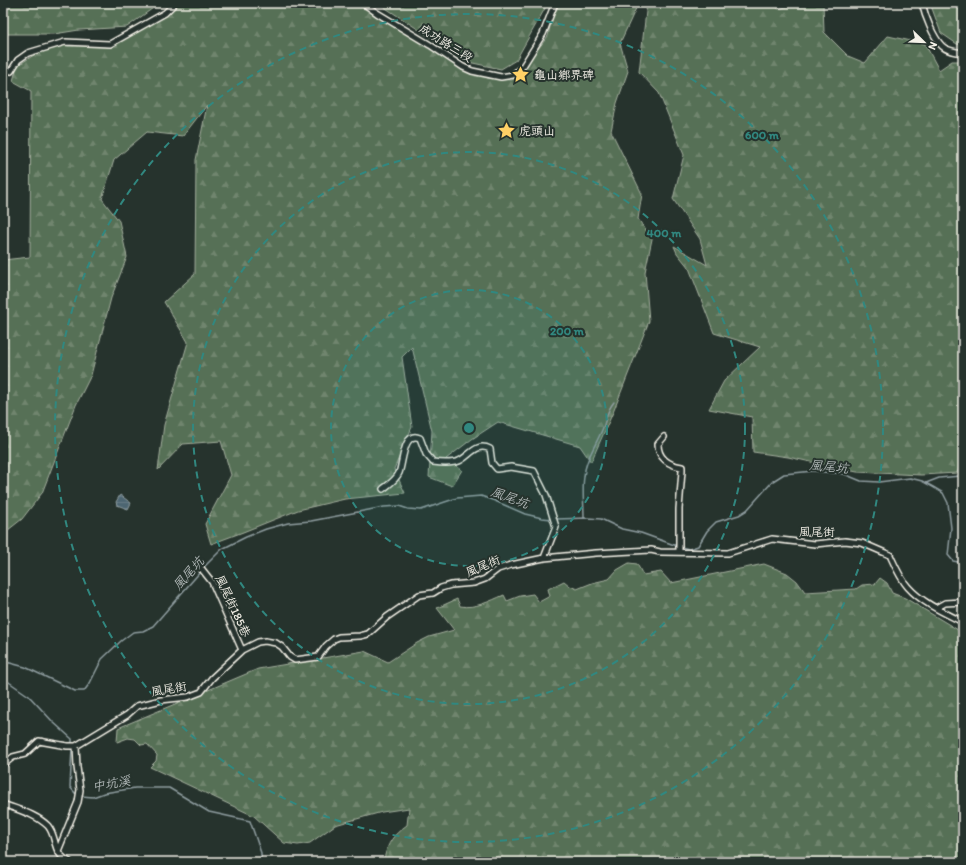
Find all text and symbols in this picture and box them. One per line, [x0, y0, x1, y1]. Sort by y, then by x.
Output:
street label: 成功路三段 [417, 21, 475, 65]
north arrow [904, 22, 944, 62]
text: N [925, 40, 940, 52]
place icon: 龜山鄉界碑 [511, 65, 531, 85]
place label: 龜山鄉界碑 [534, 68, 594, 82]
place icon: 虎頭山 [496, 121, 516, 141]
place label: 虎頭山 [519, 124, 555, 138]
text: 600 m [745, 128, 780, 142]
text: 400 m [647, 226, 682, 240]
text: 200 m [550, 324, 585, 338]
centre of rings [462, 421, 476, 435]
water label: 風尾坑 [809, 457, 851, 476]
water label: 風尾坑 [489, 484, 533, 512]
street label: 風尾街 [799, 525, 835, 539]
water label: 風尾坑 [170, 552, 208, 593]
street label: 風尾街 [464, 553, 502, 579]
street label: 風尾街185巷 [213, 573, 253, 639]
street label: 風尾街 [150, 679, 188, 699]
water label: 中坑溪 [91, 773, 133, 794]

